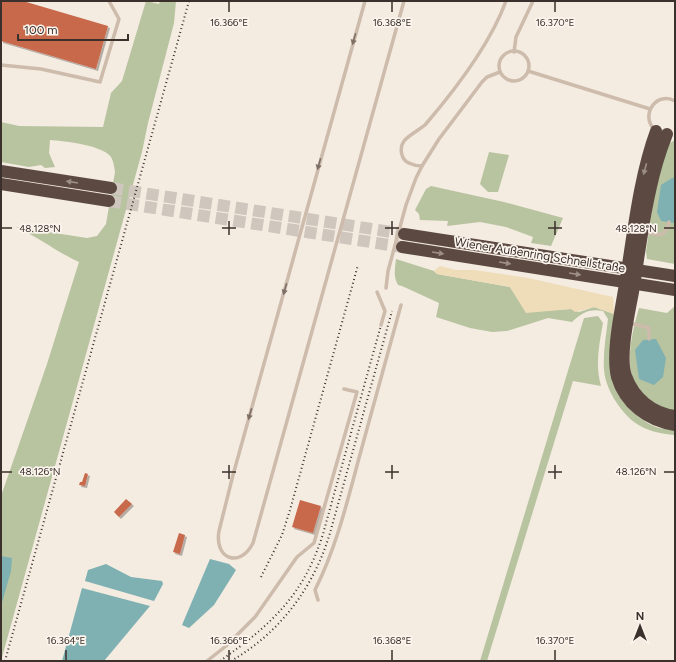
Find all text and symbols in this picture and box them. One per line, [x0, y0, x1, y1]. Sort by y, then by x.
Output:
scale bar [18, 16, 128, 42]
text: 16.366°E [210, 16, 248, 29]
text: 16.368°E [373, 16, 411, 29]
text: 16.370°E [536, 16, 574, 29]
text: 100 m [24, 23, 58, 37]
one-way arrow [351, 33, 357, 45]
one-way arrow [316, 158, 322, 170]
one-way arrow [642, 162, 648, 175]
one-way arrow [66, 179, 79, 185]
text: 48.128°N [19, 222, 61, 235]
text: 48.128°N [615, 222, 657, 235]
street label: Wiener Außenring Schnellstraße [454, 235, 627, 275]
one-way arrow [432, 250, 444, 256]
one-way arrow [499, 260, 511, 266]
one-way arrow [568, 271, 581, 277]
one-way arrow [281, 283, 287, 295]
one-way arrow [247, 409, 253, 421]
text: 48.126°N [19, 465, 61, 478]
text: 48.126°N [615, 465, 657, 478]
north arrow [620, 606, 660, 646]
text: N [636, 610, 644, 623]
text: 16.364°E [47, 634, 85, 647]
text: 16.366°E [210, 634, 248, 647]
text: 16.368°E [373, 634, 411, 647]
text: 16.370°E [536, 634, 574, 647]

